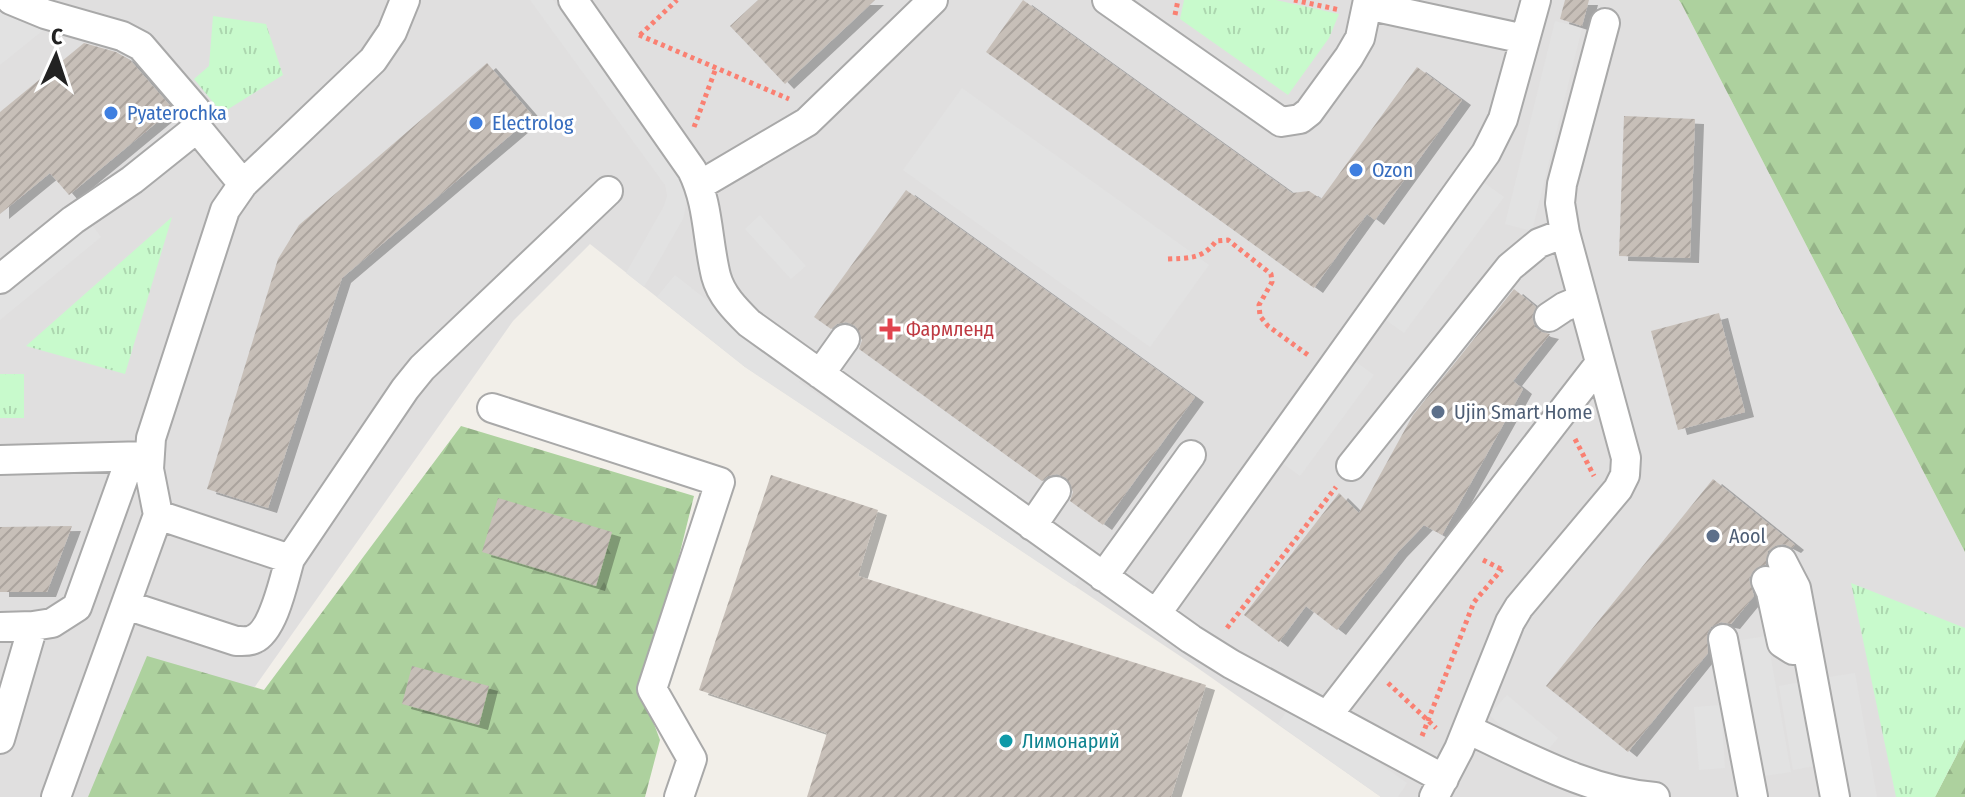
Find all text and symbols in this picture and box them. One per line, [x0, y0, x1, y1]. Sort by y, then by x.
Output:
north arrow [16, 16, 96, 96]
text: С [51, 23, 64, 50]
place label: Pyaterochka [127, 101, 227, 125]
marker: Pyaterochka [102, 104, 120, 122]
place label: Electrolog [492, 111, 574, 135]
marker: Electrolog [467, 114, 485, 132]
place label: Ozon [1372, 158, 1413, 182]
marker: Ozon [1347, 161, 1365, 179]
place label: Фармленд [906, 317, 994, 341]
marker: Фармленд [881, 320, 899, 338]
place label: Ujin Smart Home [1454, 400, 1592, 424]
marker: Ujin Smart Home [1429, 403, 1447, 421]
place label: Aool [1729, 524, 1766, 548]
marker: Aool [1704, 527, 1722, 545]
place label: Лимонарий [1022, 729, 1120, 753]
marker: Лимонарий [997, 732, 1015, 750]

